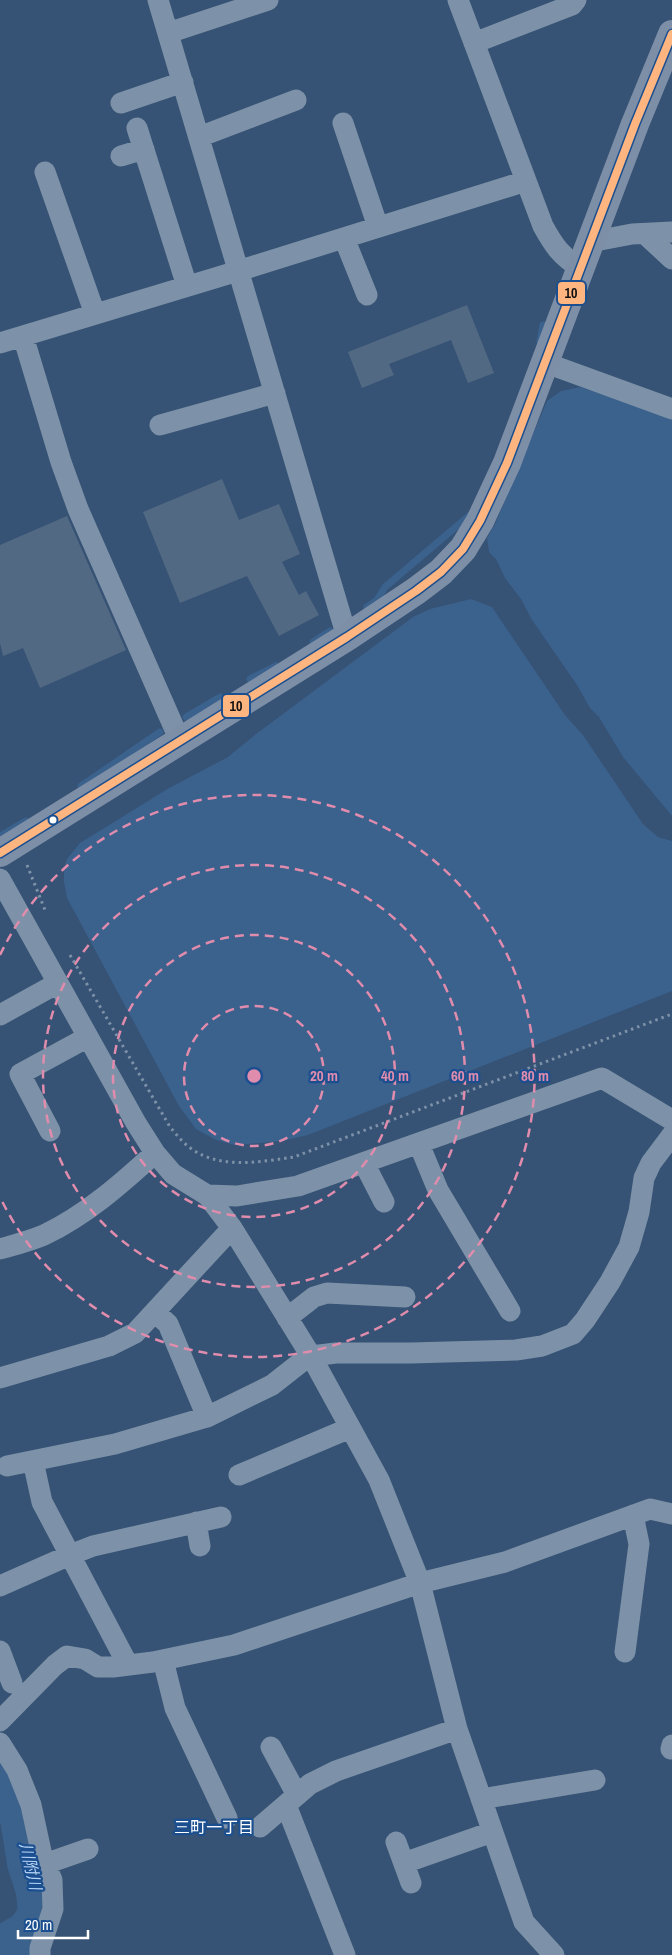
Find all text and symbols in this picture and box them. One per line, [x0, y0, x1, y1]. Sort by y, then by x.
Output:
line badge: 10 [557, 281, 586, 305]
text: 10 [565, 284, 577, 302]
line badge: 10 [222, 694, 250, 718]
text: 10 [230, 697, 242, 715]
unlabelled marker [48, 815, 58, 825]
text: 20 m [310, 1065, 338, 1086]
text: 40 m [381, 1065, 409, 1086]
text: 60 m [451, 1065, 479, 1086]
text: 80 m [521, 1065, 549, 1086]
centre of rings [245, 1067, 263, 1085]
district label: 三町一丁目 [174, 1816, 254, 1838]
water label: 川附川 [15, 1840, 48, 1894]
scale bar [18, 1908, 88, 1940]
text: 20 m [25, 1914, 52, 1935]

